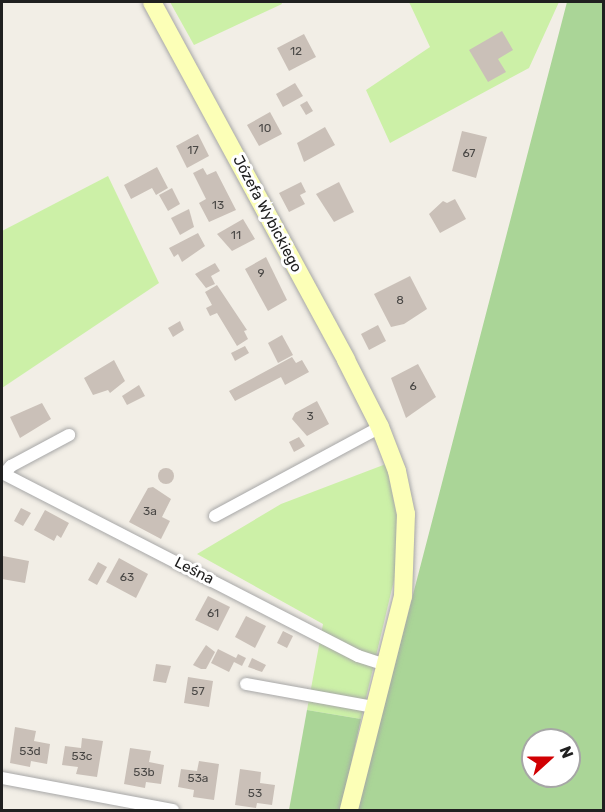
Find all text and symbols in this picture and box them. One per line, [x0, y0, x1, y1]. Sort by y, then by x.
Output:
house number: 12 [290, 45, 302, 59]
house number: 10 [259, 122, 271, 136]
house number: 17 [187, 144, 199, 158]
house number: 67 [462, 147, 476, 161]
street label: Józefa Wybickiego [229, 152, 305, 276]
house number: 13 [212, 199, 224, 213]
house number: 11 [231, 229, 241, 243]
house number: 9 [257, 267, 265, 281]
house number: 8 [396, 294, 404, 308]
house number: 6 [409, 380, 417, 394]
house number: 3 [306, 410, 314, 424]
house number: 3a [143, 505, 157, 519]
street label: Leśna [171, 554, 217, 588]
house number: 63 [120, 571, 134, 585]
house number: 61 [207, 607, 219, 621]
house number: 57 [191, 685, 205, 699]
north arrow [521, 728, 581, 788]
text: N [555, 743, 577, 761]
house number: 53d [19, 745, 41, 759]
house number: 53c [72, 750, 92, 764]
house number: 53b [133, 766, 155, 780]
house number: 53a [188, 772, 208, 786]
house number: 53 [248, 787, 262, 801]

